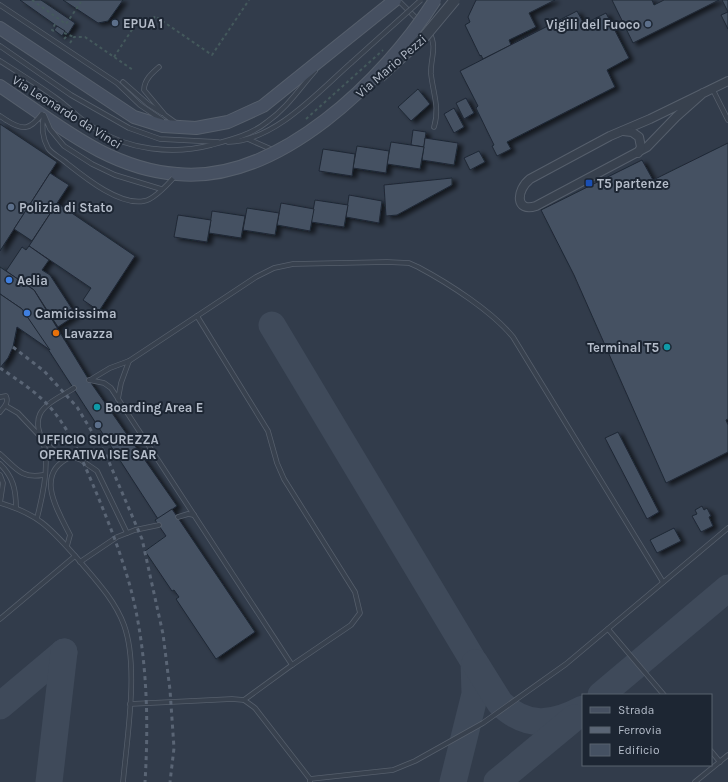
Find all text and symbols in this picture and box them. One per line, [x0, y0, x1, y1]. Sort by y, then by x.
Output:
place label: EPUA 1 [123, 16, 163, 31]
place label: Vigili del Fuoco [546, 17, 640, 32]
marker: EPUA 1 [110, 18, 120, 28]
marker: Vigili del Fuoco [643, 19, 653, 29]
street label: Via Mario Pezzi [353, 31, 429, 101]
street label: Via Leonardo da Vinci [9, 72, 125, 152]
place label: T5 partenze [597, 176, 669, 191]
marker: T5 partenze [584, 178, 594, 188]
place label: Polizia di Stato [19, 200, 113, 215]
marker: Polizia di Stato [6, 202, 16, 212]
place label: Aelia [17, 273, 48, 288]
marker: Aelia [4, 275, 14, 285]
place label: Camicissima [35, 306, 117, 321]
marker: Camicissima [22, 308, 32, 318]
place label: Lavazza [64, 326, 113, 341]
marker: Lavazza [51, 328, 61, 338]
place label: Terminal T5 [587, 340, 659, 355]
marker: Terminal T5 [662, 342, 672, 352]
place label: Boarding Area E [105, 400, 203, 415]
marker: Boarding Area E [92, 402, 102, 412]
marker: UFFICIO SICUREZZA OPERATIVA ISE SAR [93, 420, 103, 430]
place label: UFFICIO SICUREZZA OPERATIVA ISE SAR [37, 432, 159, 462]
legend [582, 694, 712, 766]
text: Strada [618, 703, 654, 717]
text: Ferrovia [618, 723, 662, 737]
text: Edificio [618, 743, 659, 757]

